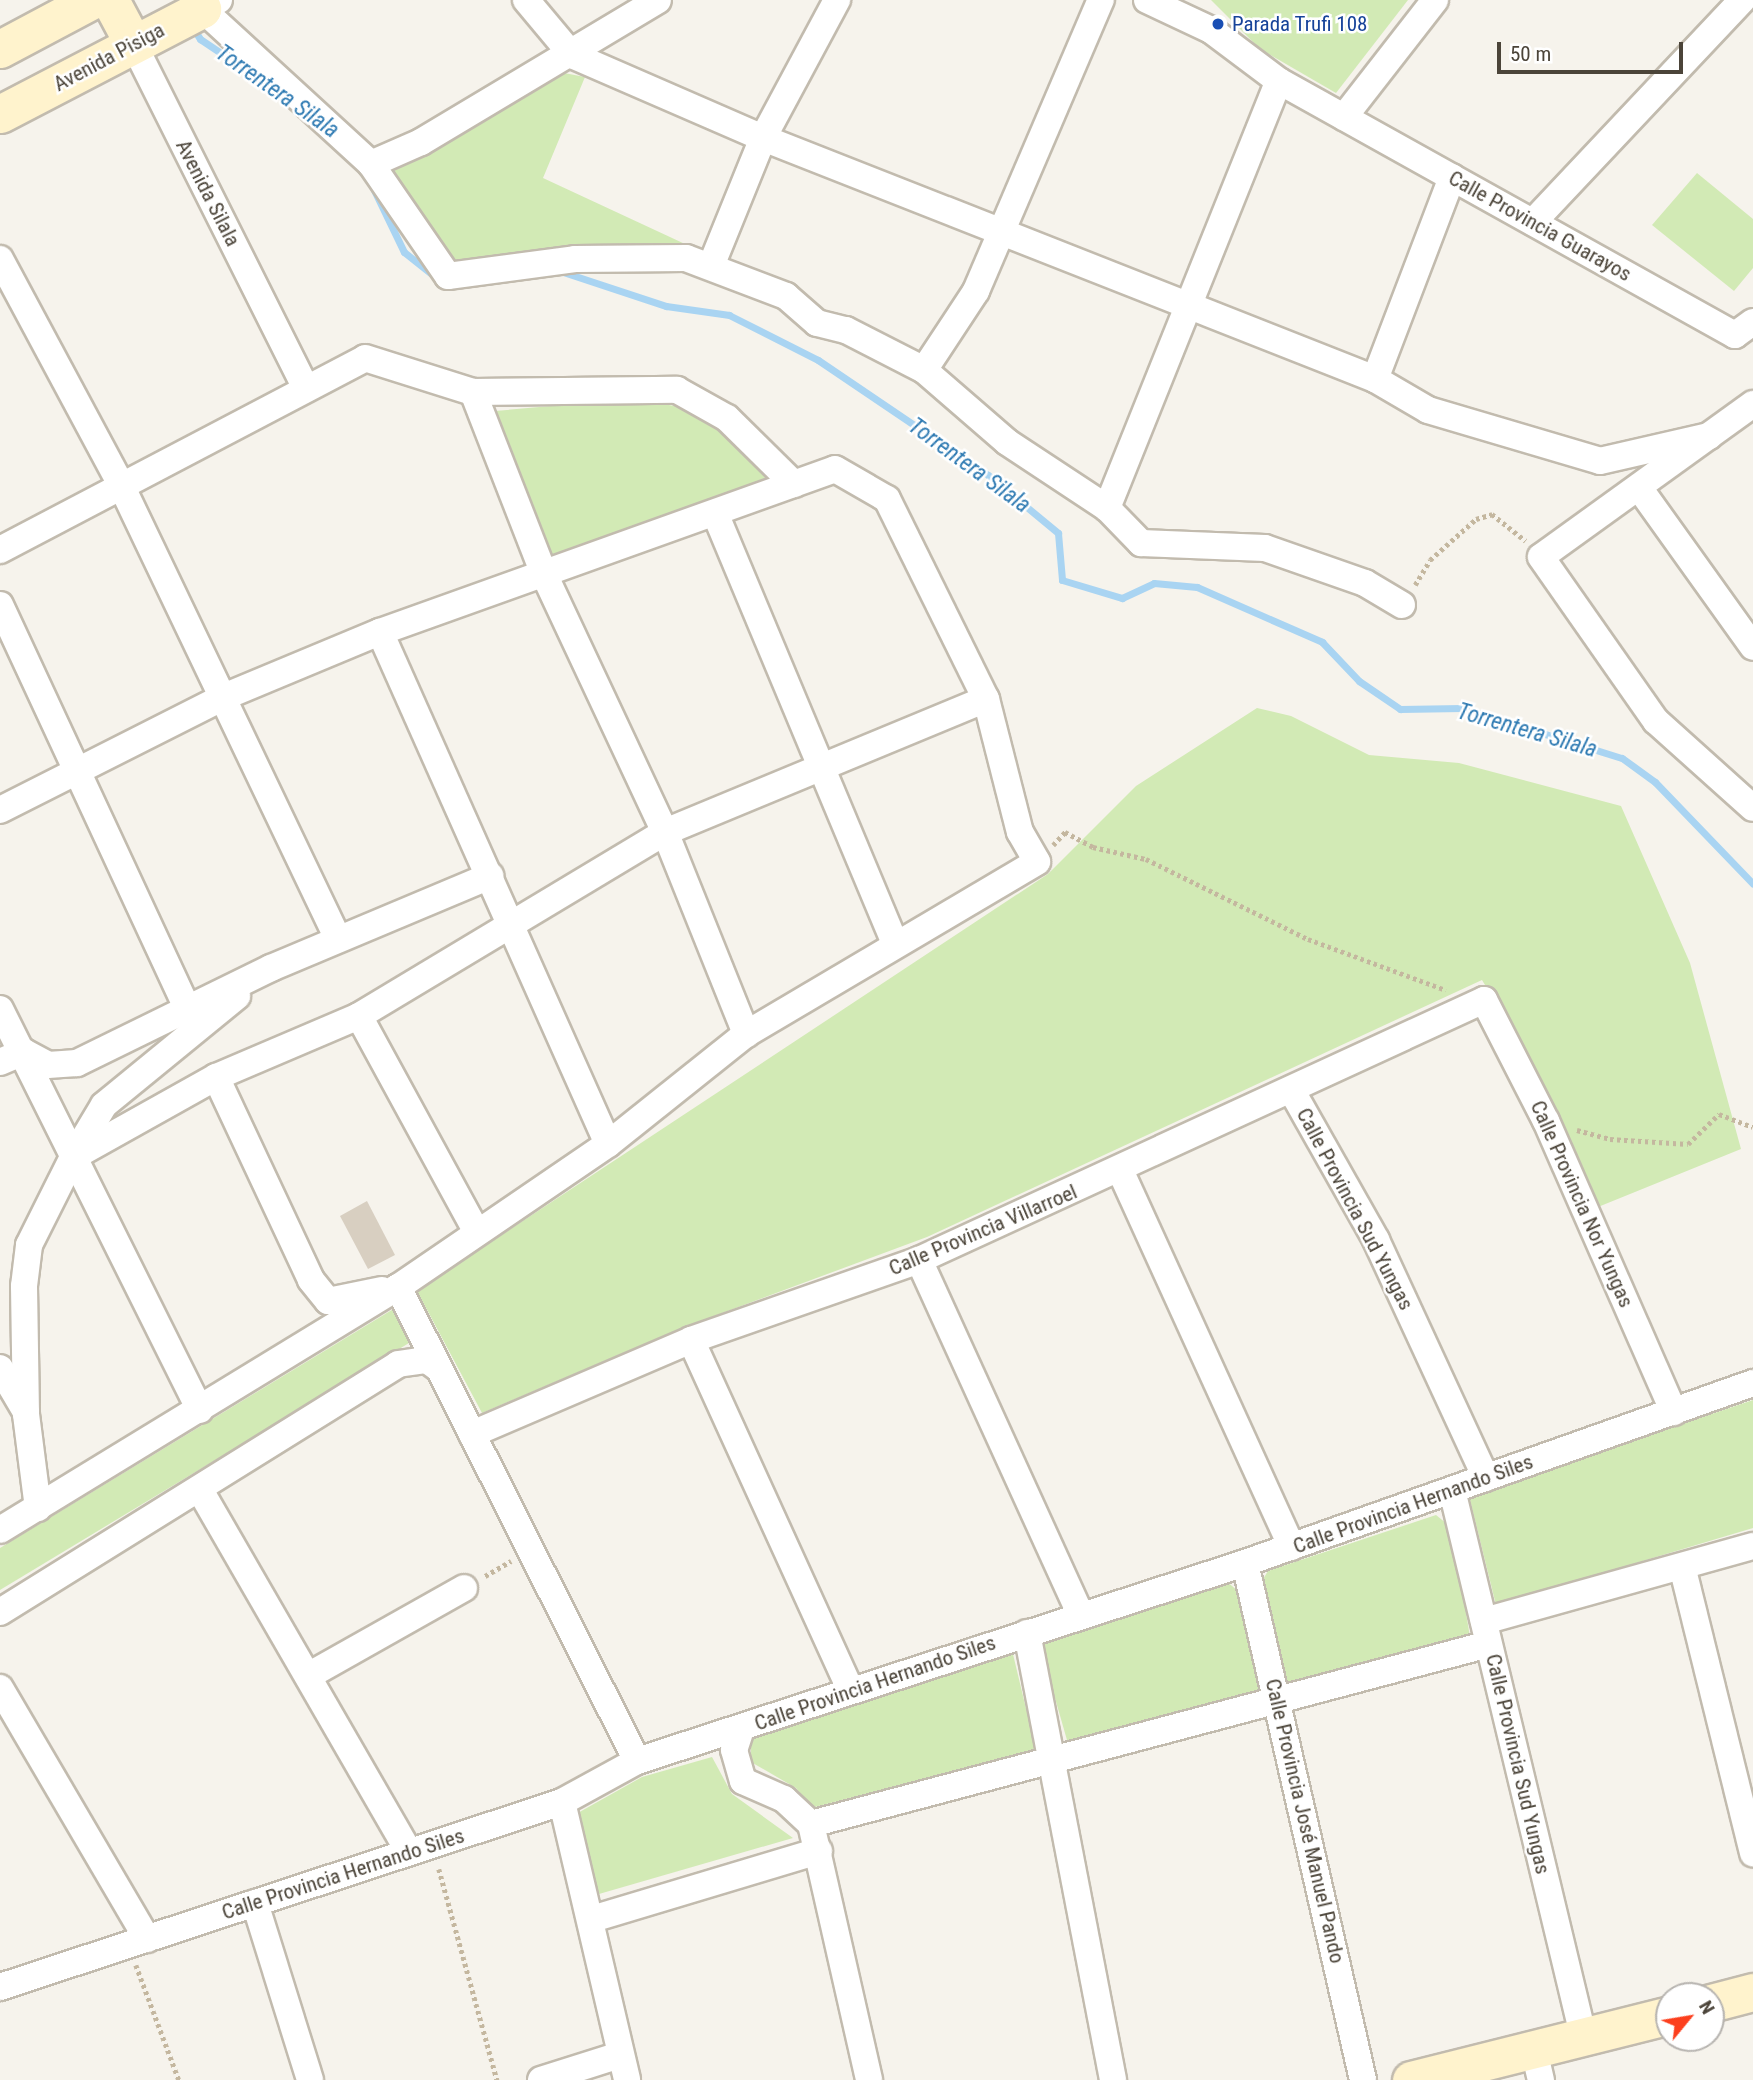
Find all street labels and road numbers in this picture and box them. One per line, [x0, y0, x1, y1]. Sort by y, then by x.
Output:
street label: Avenida Pisiga [49, 17, 169, 97]
street label: Avenida Silala [170, 136, 246, 250]
street label: Calle Provincia Guarayos [1444, 165, 1636, 287]
street label: Calle Provincia Nor Yungas [1525, 1097, 1639, 1311]
street label: Calle Provincia Sud Yungas [1291, 1104, 1419, 1314]
street label: Calle Provincia Villarroel [885, 1179, 1081, 1281]
street label: Calle Provincia Hernando Siles [1290, 1449, 1536, 1559]
street label: Calle Provincia Hernando Siles [751, 1630, 999, 1736]
street label: Calle Provincia Sud Yungas [1480, 1652, 1556, 1876]
street label: Calle Provincia José Manuel Pando [1260, 1676, 1350, 1966]
street label: Calle Provincia Hernando Siles [219, 1823, 467, 1925]

